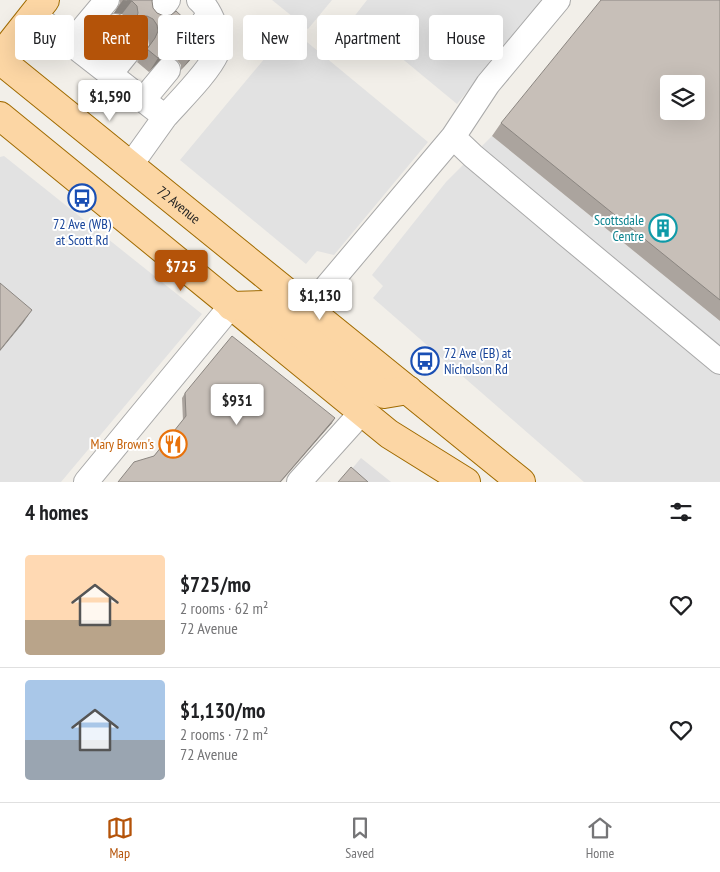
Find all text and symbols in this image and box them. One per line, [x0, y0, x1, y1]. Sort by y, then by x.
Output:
chip: Buy [15, 15, 74, 60]
chip: Rent [84, 15, 148, 60]
chip: Filters [158, 15, 233, 60]
chip: New [243, 15, 307, 60]
chip: Apartment [317, 15, 419, 60]
chip: House [429, 15, 503, 60]
map controls [660, 75, 705, 120]
button: layers [660, 75, 705, 120]
pin: $1,590 [69, 80, 151, 122]
text: $1,590 [89, 86, 131, 106]
street label: 72 Avenue [153, 182, 204, 228]
bus stop icon: 72 Ave (WB) at Scott Rd [67, 183, 97, 213]
place label: Scottsdale Centre [594, 211, 644, 245]
building icon: Scottsdale Centre [648, 213, 678, 243]
place label: 72 Ave (WB) at Scott Rd [53, 215, 112, 249]
pin: $725 [151, 250, 211, 292]
text: $725 [166, 256, 196, 276]
pin: $1,130 [279, 278, 361, 321]
text: $1,130 [299, 285, 341, 305]
place label: 72 Ave (EB) at Nicholson Rd [444, 344, 511, 378]
bus stop icon: 72 Ave (EB) at Nicholson Rd [410, 346, 440, 376]
pin: $931 [207, 384, 267, 426]
text: $931 [222, 390, 252, 410]
restaurant icon: Mary Brown's [158, 429, 188, 459]
place label: Mary Brown's [91, 435, 154, 453]
icon: filters [667, 498, 695, 526]
text: 4 homes [25, 499, 88, 526]
text: $725/mo [180, 571, 251, 598]
icon: home [65, 575, 125, 635]
icon: heart [667, 591, 695, 619]
text: 2 rooms · 62 m² [180, 598, 268, 618]
text: 72 Avenue [180, 618, 238, 638]
text: $1,130/mo [180, 697, 265, 724]
icon: home [65, 700, 125, 760]
icon: heart [667, 716, 695, 744]
text: 2 rooms · 72 m² [180, 724, 268, 744]
text: 72 Avenue [180, 744, 238, 764]
tab: Map [106, 814, 134, 862]
tab: Saved [345, 814, 374, 862]
tab: Home [586, 814, 614, 862]

